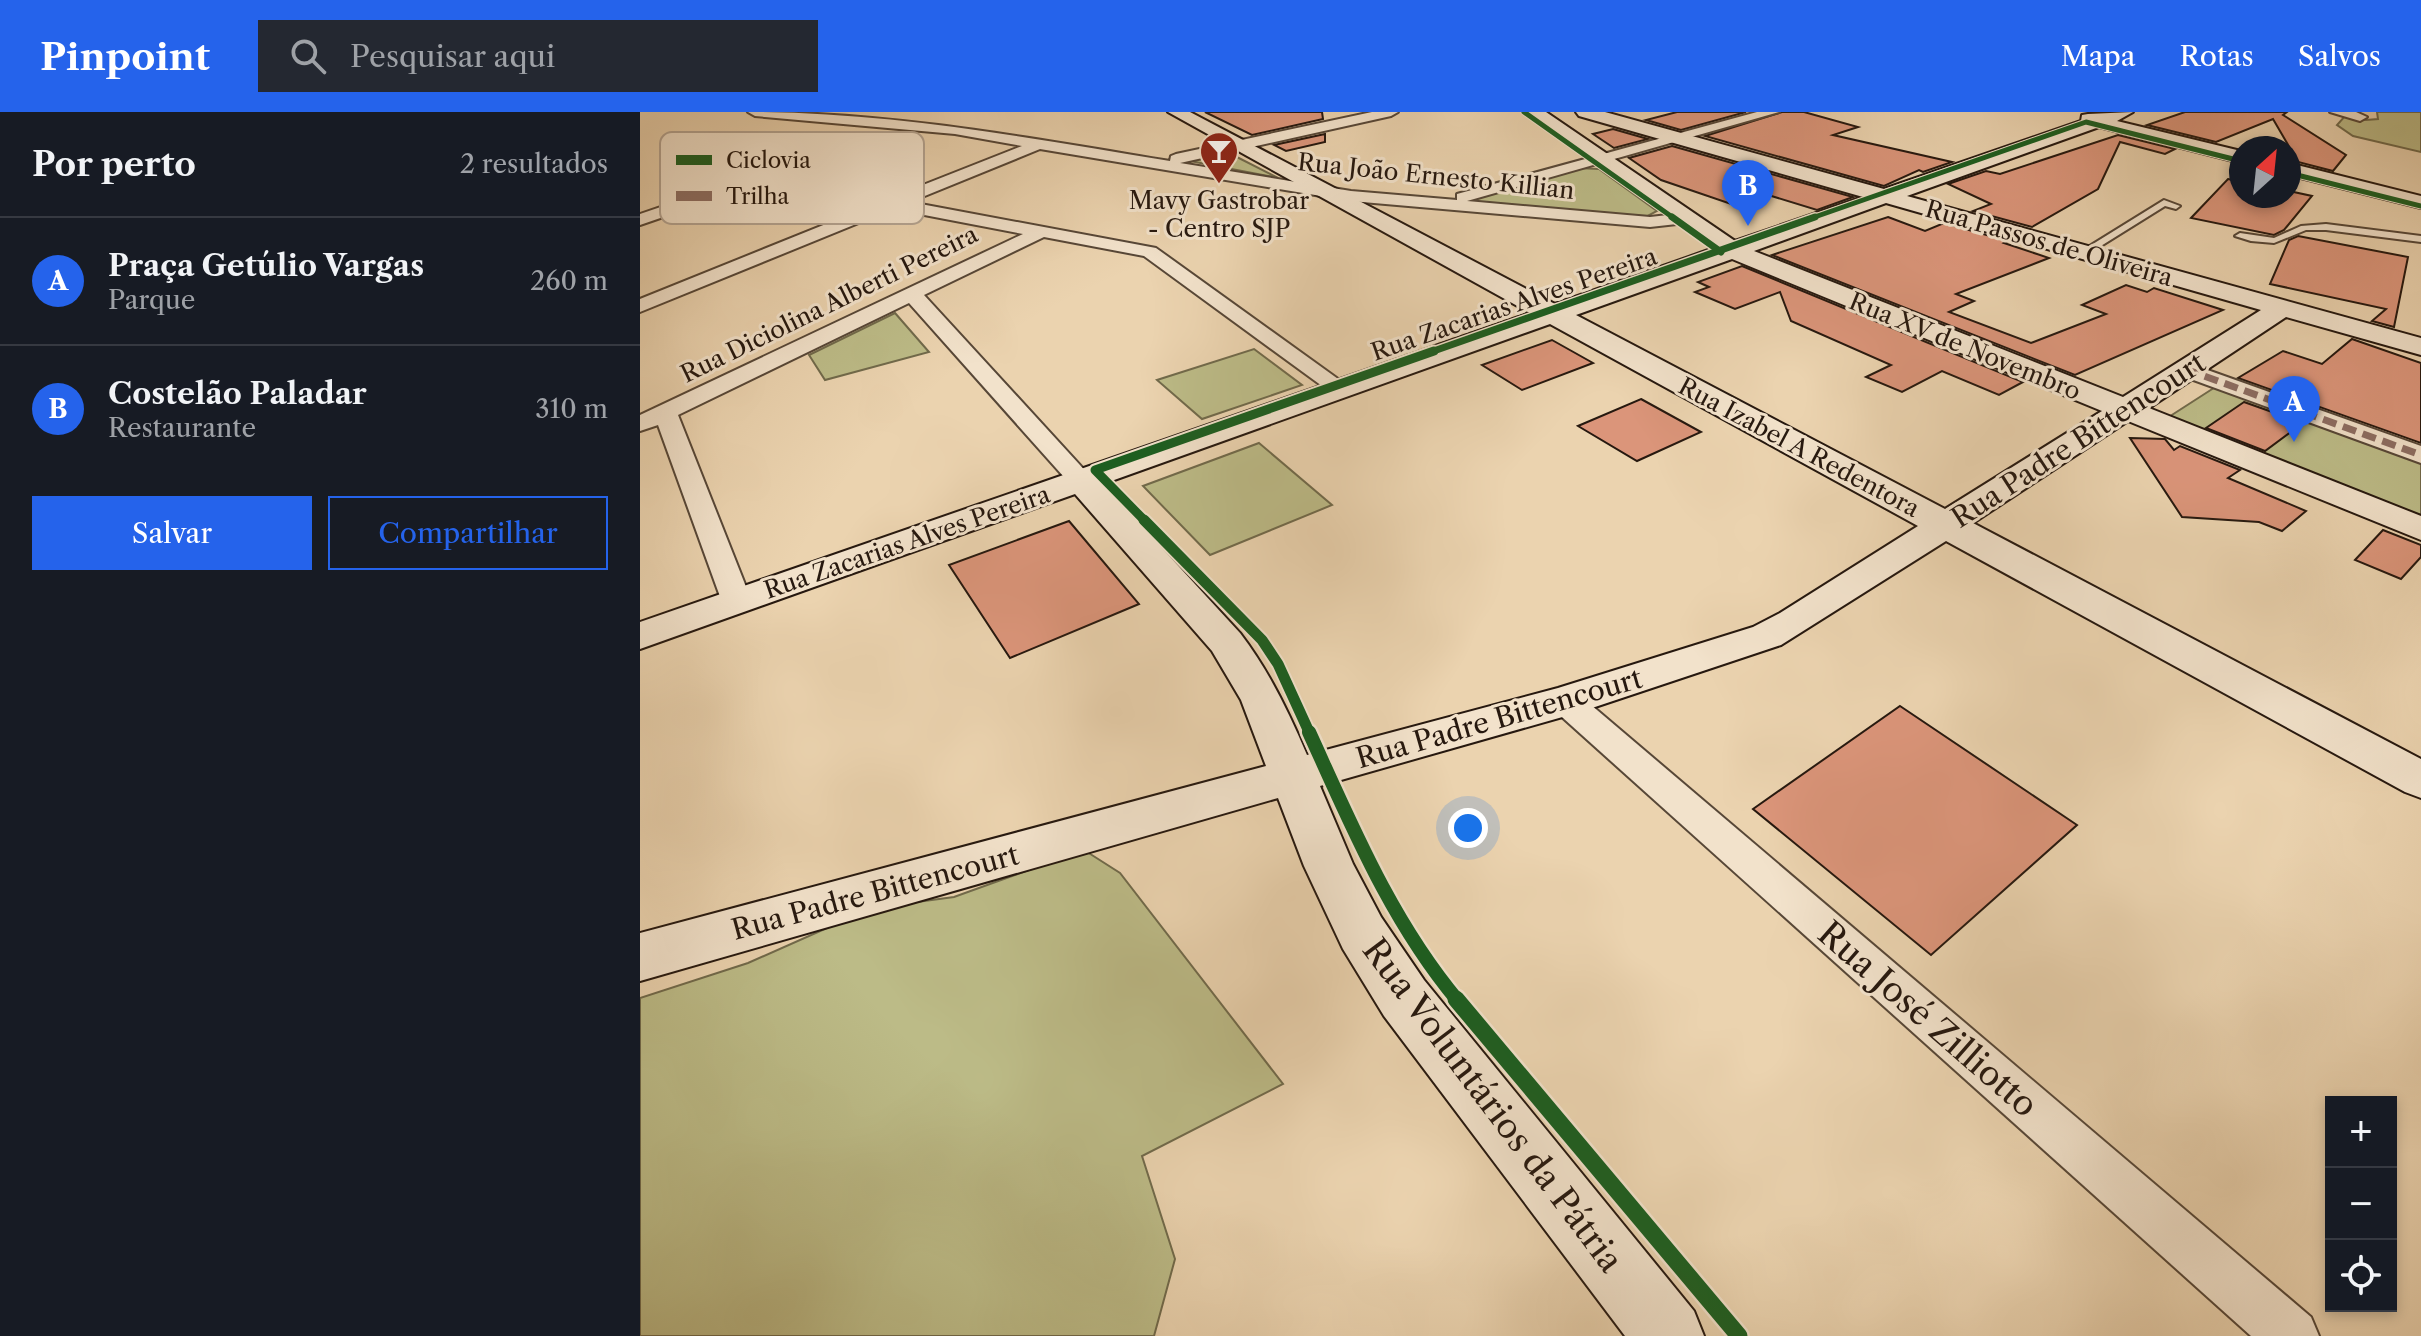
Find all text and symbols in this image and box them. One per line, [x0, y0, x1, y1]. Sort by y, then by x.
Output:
search box [258, 20, 818, 92]
text: Pinpoint [40, 33, 210, 80]
icon: search [286, 34, 330, 78]
text: Pesquisar aqui [350, 38, 555, 75]
text: Mapa [2061, 39, 2136, 73]
text: Rotas [2180, 39, 2254, 73]
text: Salvos [2298, 39, 2381, 73]
bar icon: Mavy Gastrobar - Centro SJP [1198, 130, 1240, 185]
legend [660, 132, 924, 224]
north arrow [2229, 136, 2301, 208]
text: Por perto [32, 143, 196, 185]
text: Ciclovia [726, 147, 811, 174]
street label: Rua João Ernesto Killian [1296, 147, 1576, 205]
text: 2 resultados [460, 148, 608, 180]
pin: B [1722, 160, 1774, 226]
text: Trilha [726, 183, 789, 210]
place label: Mavy Gastrobar - Centro SJP [1129, 186, 1309, 243]
street label: Rua Passos de Oliveira [1922, 194, 2176, 292]
street label: Rua Diciolina Alberti Pereira [676, 219, 982, 389]
street label: Rua Zacarias Alves Pereira [1367, 241, 1661, 367]
text: Praça Getúlio Vargas [108, 247, 424, 284]
text: A [48, 265, 68, 297]
text: 260 m [530, 265, 608, 297]
text: Parque [108, 284, 195, 316]
street label: Rua XV de Novembro [1845, 286, 2085, 406]
street label: Rua Padre Bittencourt [1945, 345, 2211, 535]
street label: Rua Izabel A Redentora [1674, 371, 1925, 523]
text: Costelão Paladar [108, 375, 367, 412]
pin: A [2268, 376, 2320, 442]
text: B [48, 393, 68, 425]
text: 310 m [535, 393, 608, 425]
text: Restaurante [108, 412, 256, 444]
street label: Rua Zacarias Alves Pereira [760, 479, 1054, 605]
button: Salvar [32, 496, 312, 570]
button: Compartilhar [328, 496, 608, 570]
street label: Rua Padre Bittencourt [1352, 661, 1646, 775]
your location [1448, 808, 1488, 848]
street label: Rua Padre Bittencourt [728, 837, 1022, 947]
street label: Rua José Zilliotto [1810, 912, 2046, 1126]
street label: Rua Voluntários da Pátria [1354, 930, 1632, 1280]
map controls [2325, 1096, 2397, 1312]
button: + [2325, 1096, 2397, 1168]
button: − [2325, 1168, 2397, 1240]
button: locate [2325, 1240, 2397, 1312]

